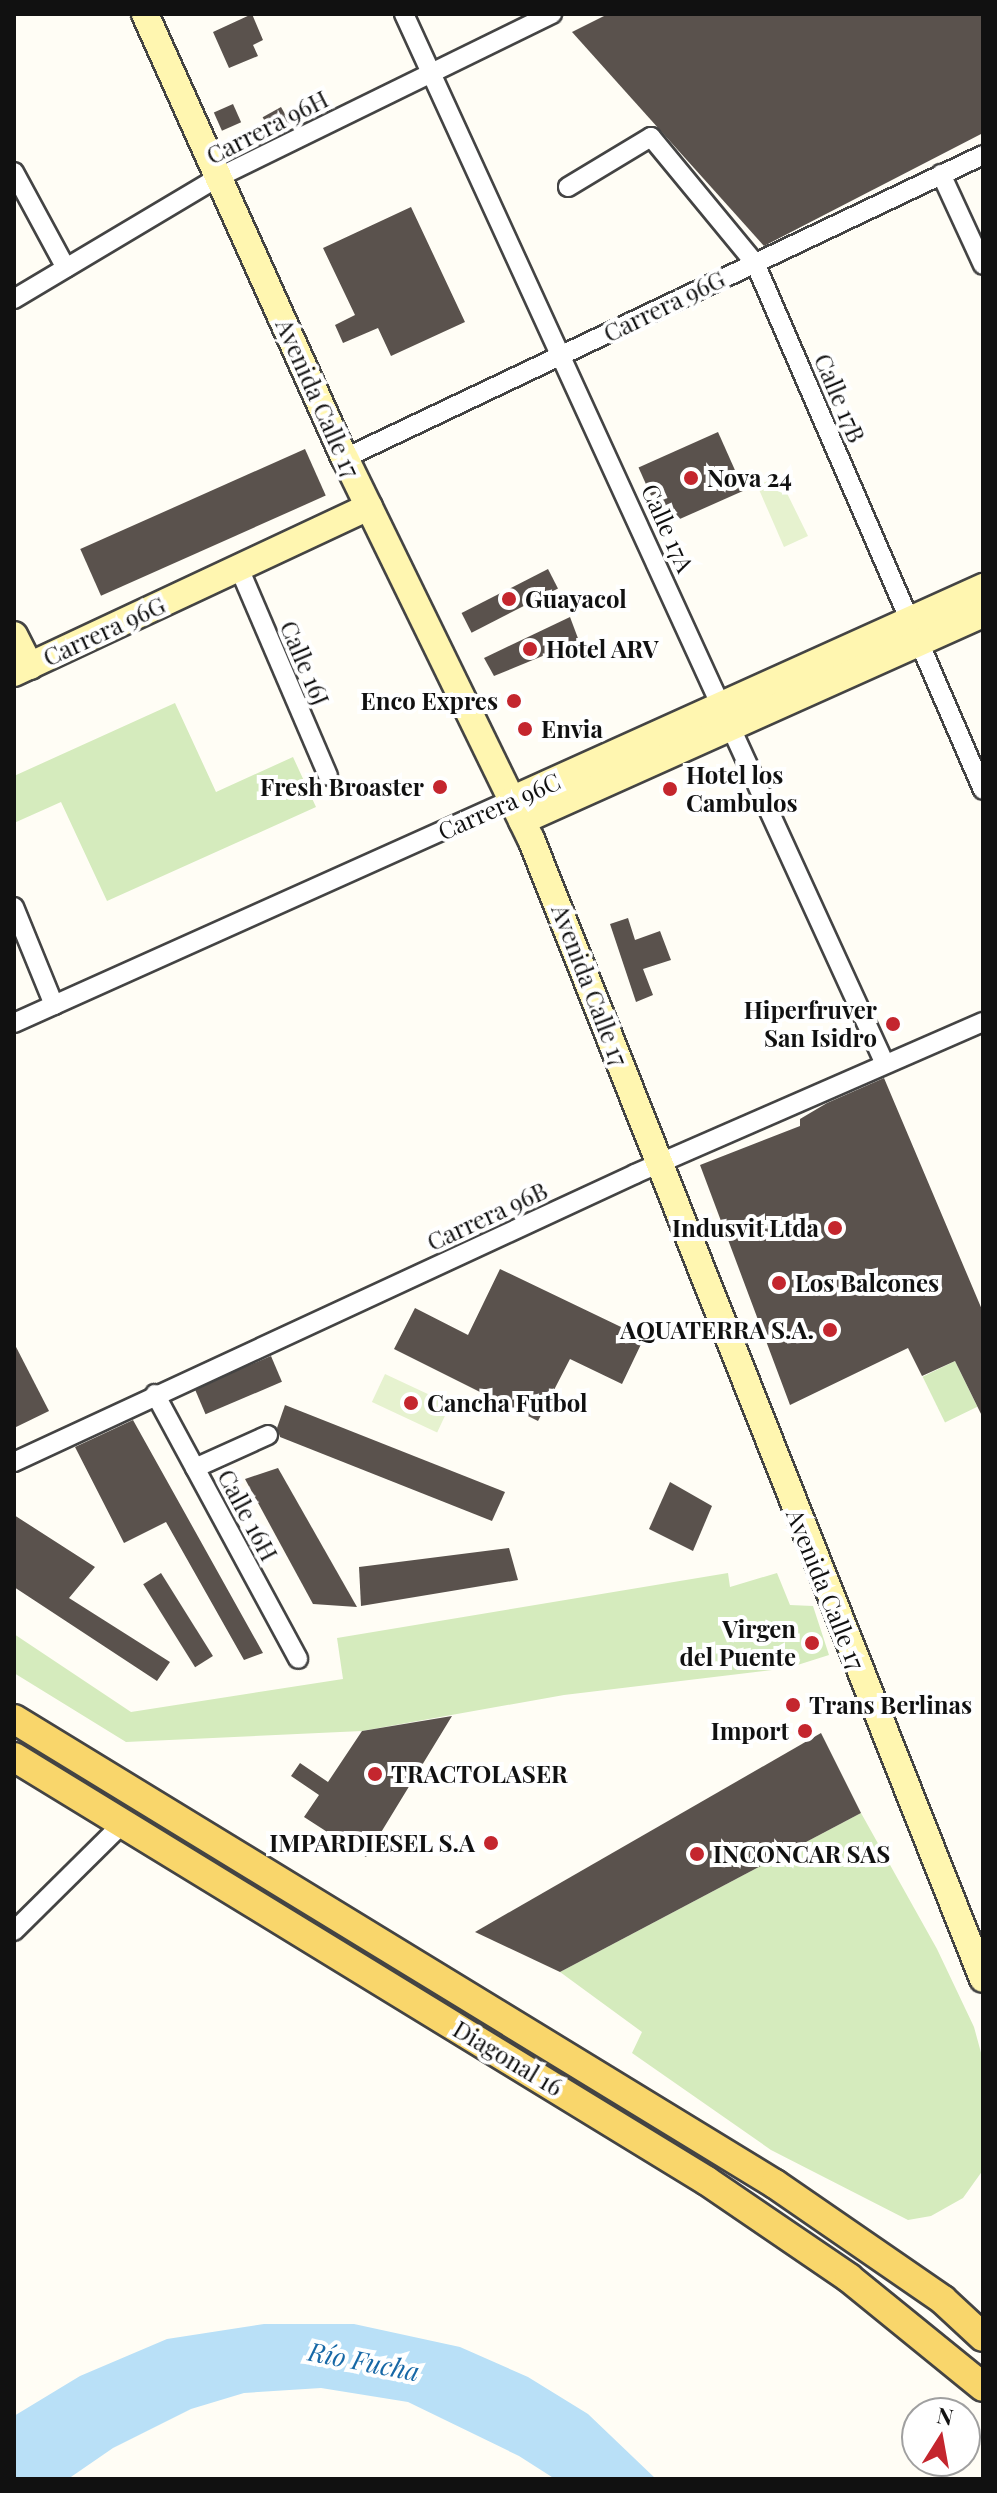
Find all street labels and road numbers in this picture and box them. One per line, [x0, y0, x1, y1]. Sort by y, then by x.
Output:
street label: Carrera 96H [201, 84, 333, 170]
street label: Carrera 96G [599, 264, 729, 348]
street label: Avenida Calle 17 [270, 314, 366, 482]
street label: Calle 17B [808, 349, 872, 447]
street label: Calle 17A [636, 479, 700, 577]
street label: Carrera 96G [38, 590, 170, 672]
street label: Calle 16J [274, 616, 336, 710]
street label: Carrera 96C [433, 766, 565, 846]
street label: Avenida Calle 17 [546, 900, 634, 1070]
street label: Carrera 96B [422, 1176, 552, 1256]
street label: Calle 16H [212, 1464, 284, 1566]
street label: Avenida Calle 17 [781, 1504, 871, 1674]
street label: Diagonal 16 [448, 2014, 568, 2102]

